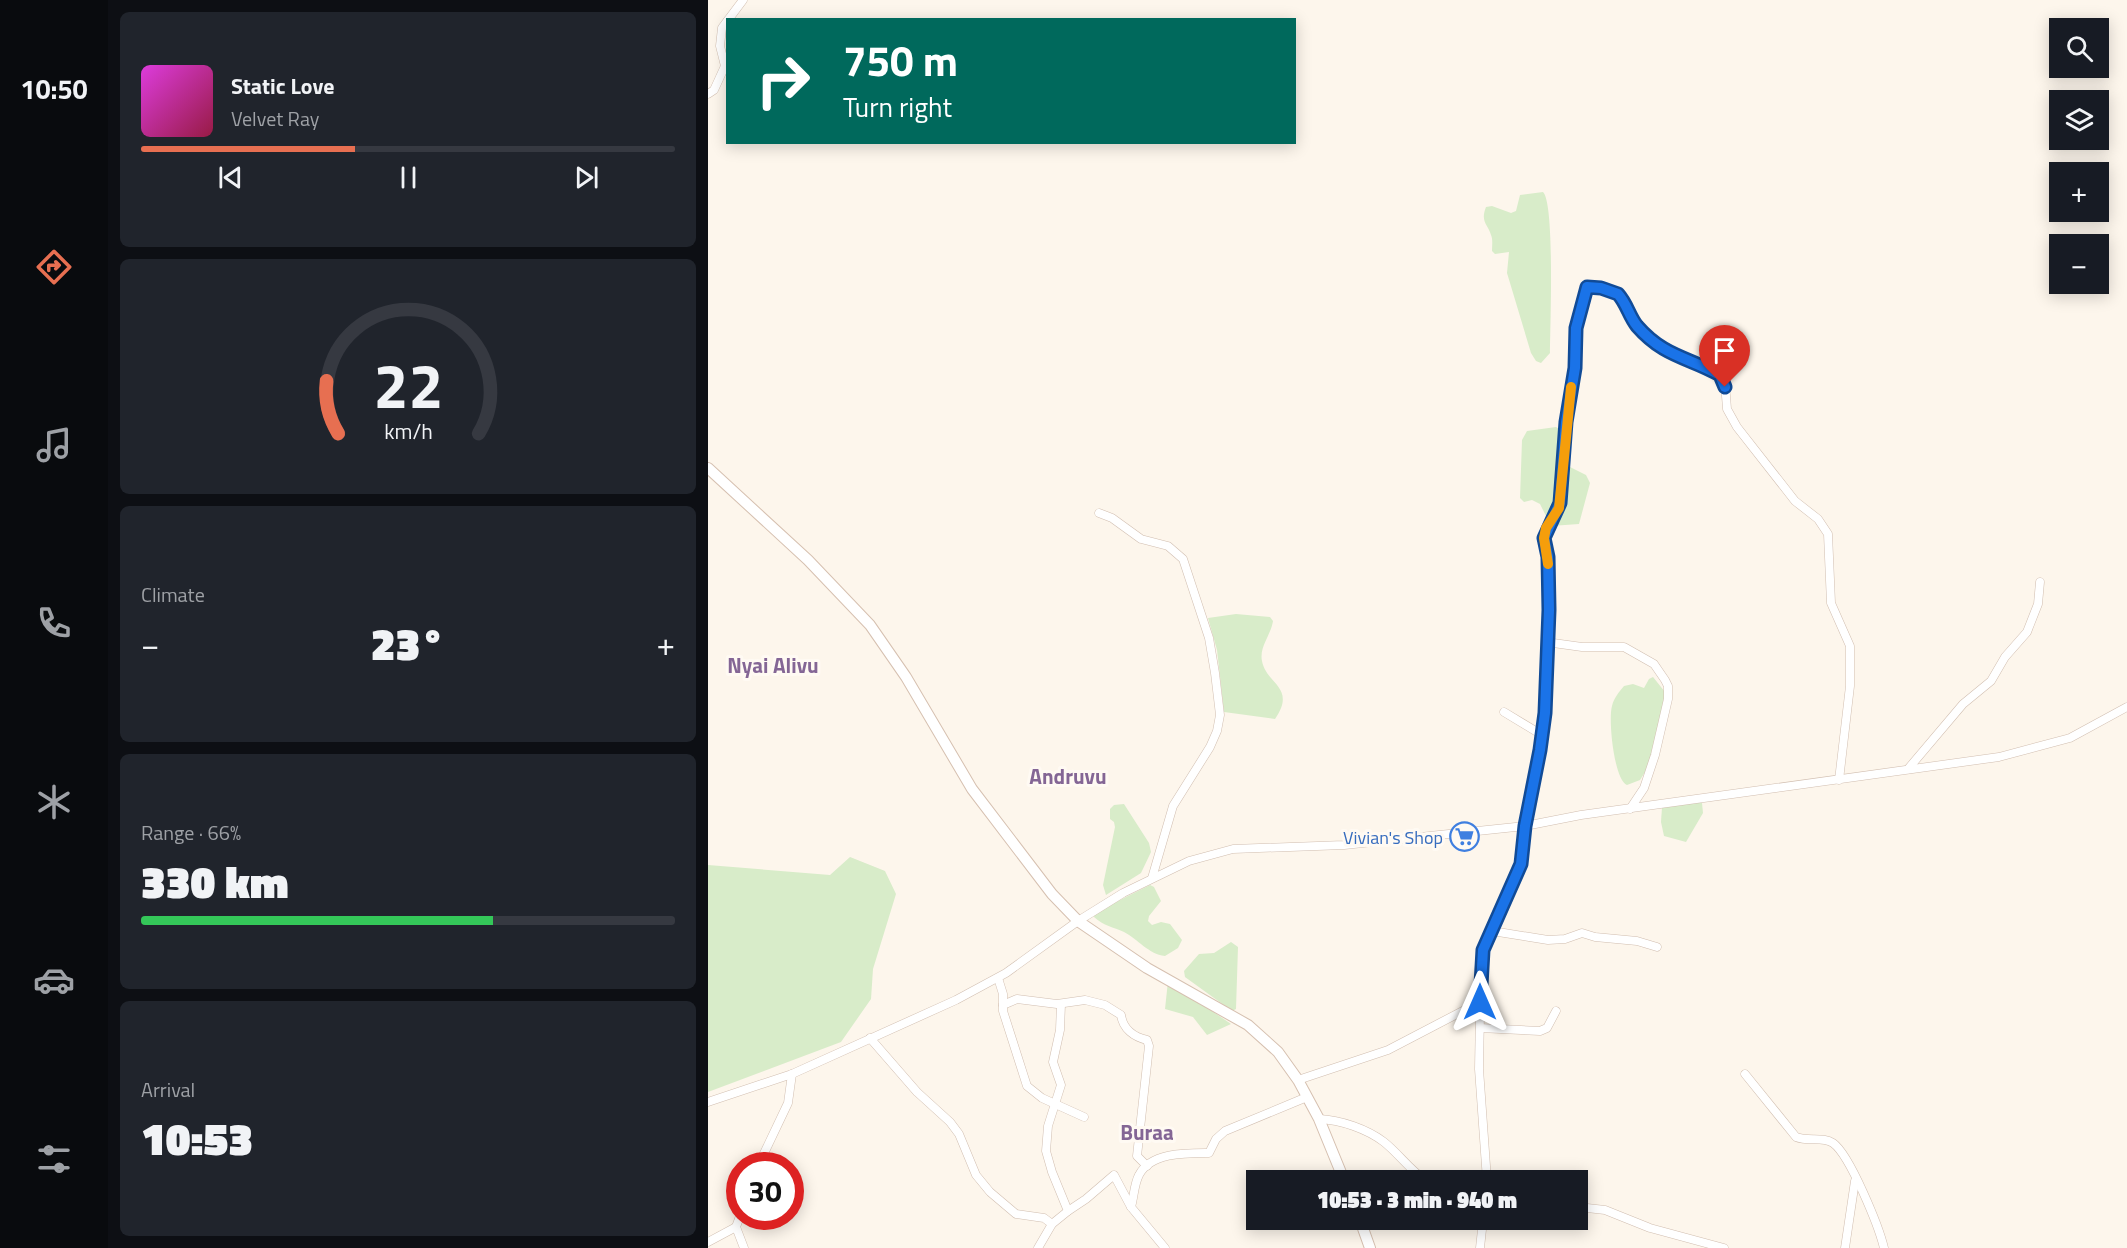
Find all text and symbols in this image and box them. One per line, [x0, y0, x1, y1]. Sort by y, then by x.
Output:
map controls [2049, 18, 2109, 294]
button: search [2049, 18, 2109, 78]
text: 750 m [843, 28, 958, 92]
icon: right [744, 42, 822, 120]
text: 10:50 [20, 68, 88, 109]
text: Static Love [231, 69, 334, 103]
text: Turn right [843, 86, 952, 127]
button: layers [2049, 90, 2109, 150]
text: Velvet Ray [231, 103, 320, 134]
icon: previous [214, 161, 247, 194]
icon: pause [392, 161, 425, 194]
icon: next [570, 161, 603, 194]
button: + [2049, 162, 2109, 222]
button: − [2049, 234, 2109, 294]
icon: directions [33, 246, 75, 288]
pin [1699, 325, 1750, 387]
icon: arrive [1708, 334, 1741, 367]
text: 22 [373, 337, 443, 432]
text: km/h [384, 415, 432, 447]
icon: music [33, 424, 75, 466]
text: Climate [141, 579, 205, 610]
icon: phone [33, 602, 75, 644]
text: 23° [371, 609, 445, 677]
text: − [141, 619, 159, 669]
text: + [657, 619, 675, 669]
district label: Nyai Alivu [727, 649, 819, 681]
district label: Andruvu [1029, 760, 1107, 792]
icon: climate [33, 781, 75, 823]
text: Range · 66% [141, 817, 241, 848]
supermarket icon: Vivian's Shop [1448, 821, 1480, 853]
place label: Vivian's Shop [1343, 824, 1443, 851]
text: 330 km [141, 847, 289, 915]
icon: car [33, 959, 75, 1001]
position arrow [1448, 970, 1512, 1034]
text: Arrival [141, 1074, 195, 1105]
text: 10:53 [141, 1104, 253, 1172]
district label: Buraa [1120, 1116, 1174, 1148]
icon: filters [33, 1138, 75, 1180]
speed limit sign: 30 [726, 1152, 804, 1230]
text: 10:53 · 3 min · 940 m [1317, 1183, 1517, 1217]

